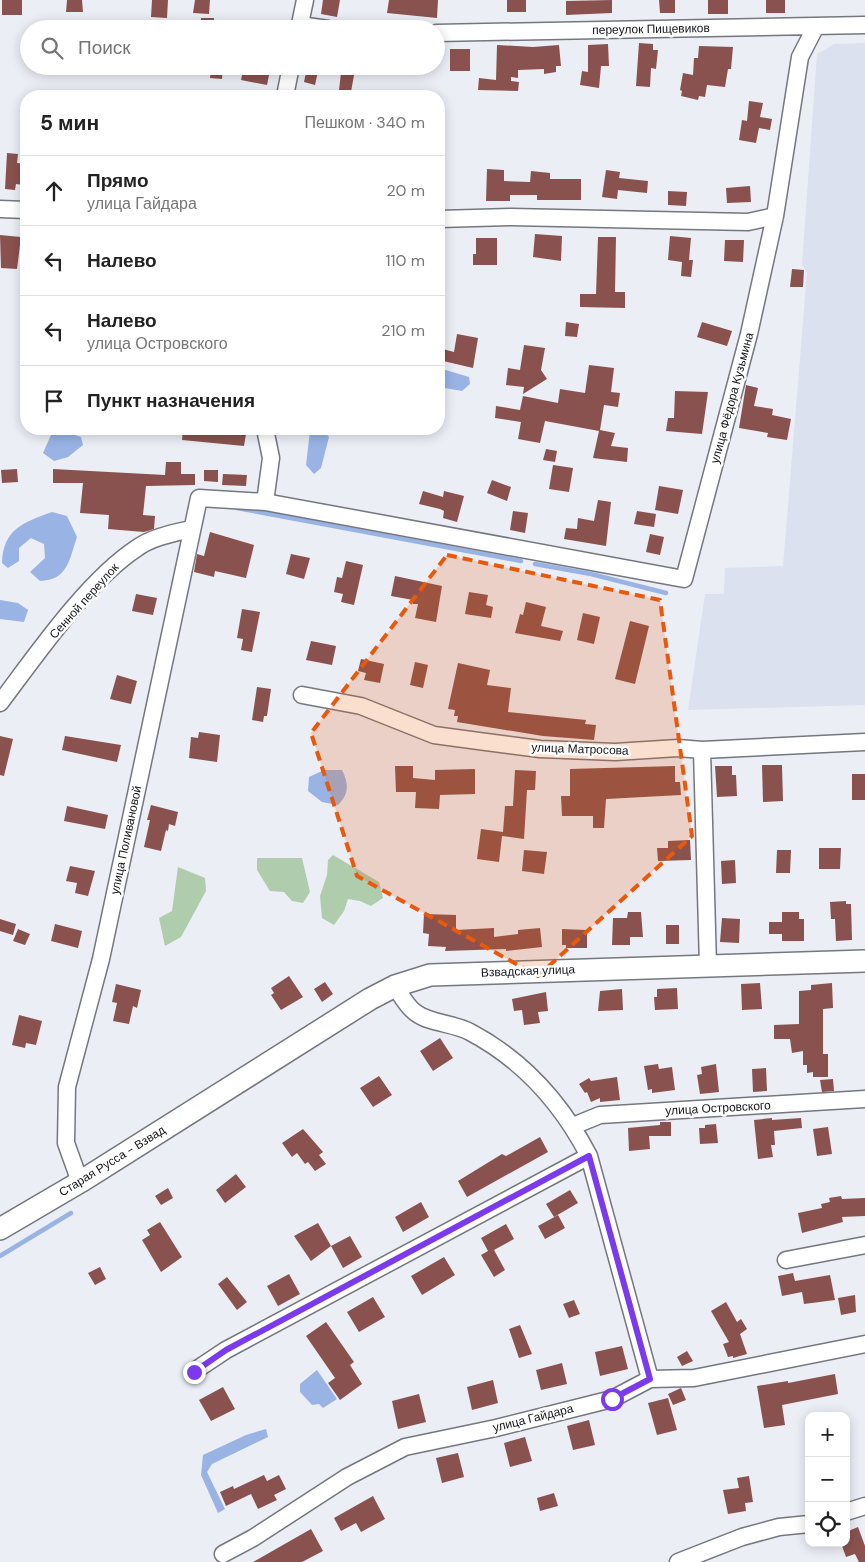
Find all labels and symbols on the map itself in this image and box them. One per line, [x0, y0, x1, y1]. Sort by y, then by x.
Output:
street label: переулок Пищевиков [592, 20, 710, 38]
street label: улица Фёдора Кузьмина [707, 330, 757, 465]
street label: Сенной переулок [46, 559, 123, 642]
street label: улица Матросова [531, 739, 629, 759]
street label: улица Поливановой [107, 784, 145, 896]
street label: Взвадская улица [481, 961, 576, 981]
street label: улица Островского [665, 1097, 771, 1119]
street label: Старая Русса - Взвад [56, 1122, 168, 1200]
route end [183, 1361, 206, 1384]
route start [601, 1388, 624, 1411]
street label: улица Гайдара [491, 1400, 575, 1436]

